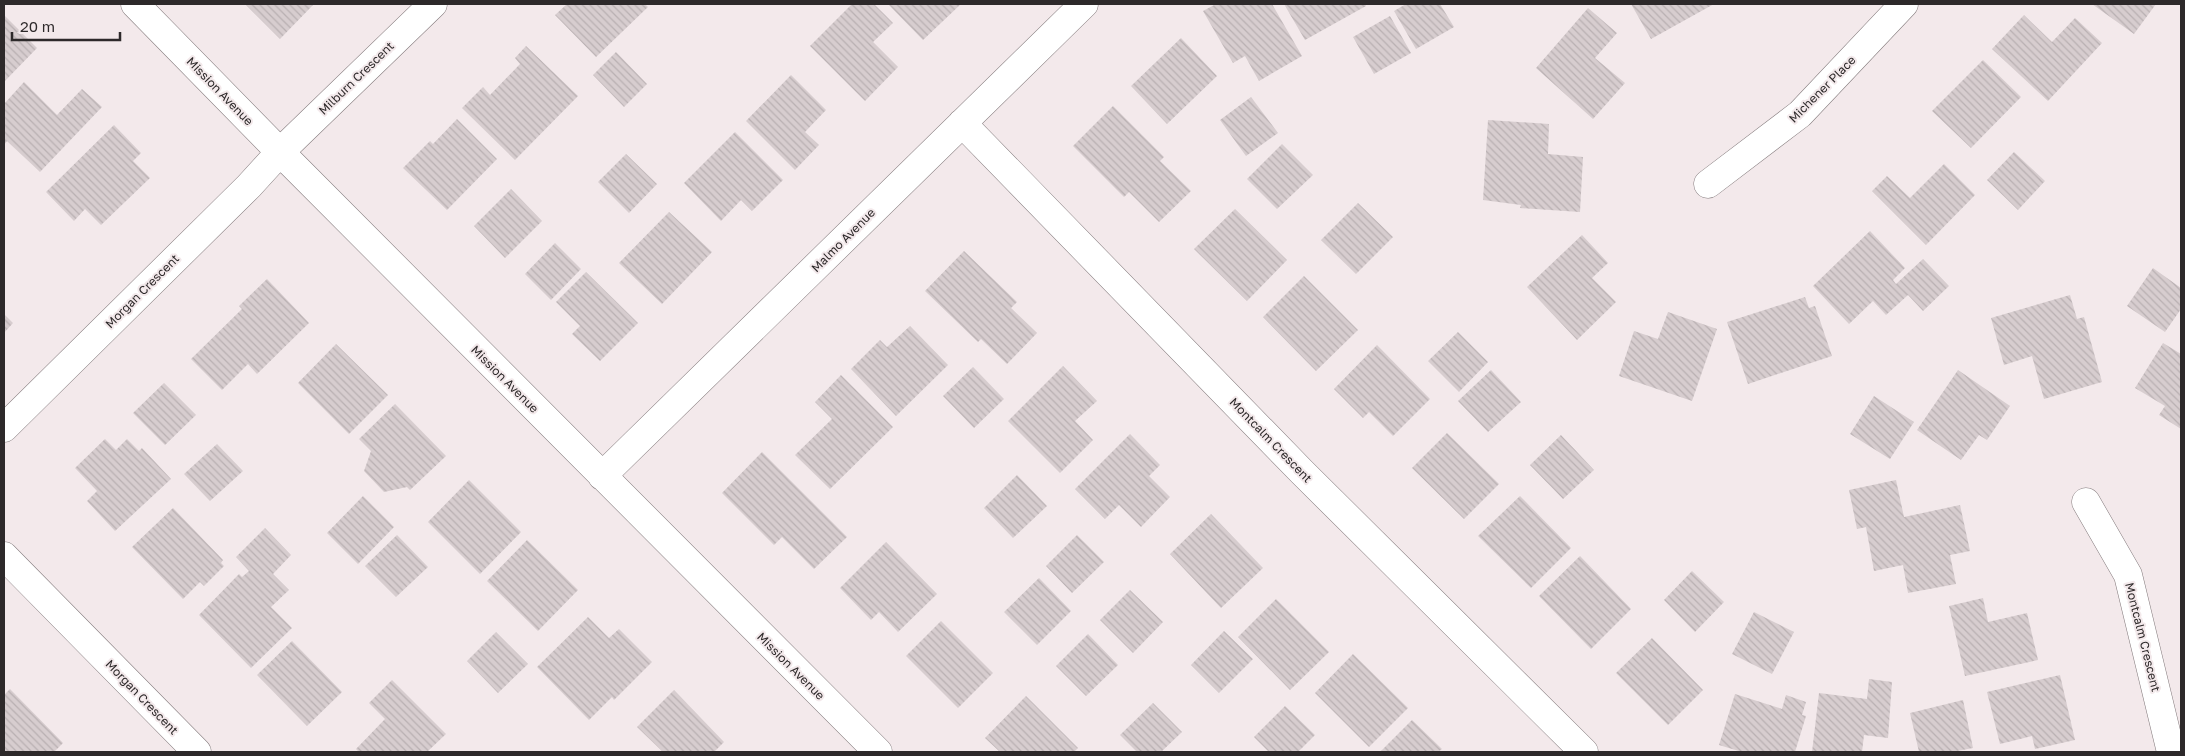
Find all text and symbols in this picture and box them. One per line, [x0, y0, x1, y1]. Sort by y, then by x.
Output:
scale bar [12, 10, 120, 42]
text: 20 m [20, 17, 55, 35]
street label: Milburn Crescent [315, 38, 397, 118]
street label: Michener Place [1785, 52, 1859, 126]
street label: Mission Avenue [184, 54, 256, 128]
street label: Malmo Avenue [808, 205, 878, 275]
street label: Morgan Crescent [102, 251, 182, 331]
street label: Mission Avenue [468, 342, 542, 416]
street label: Montcalm Crescent [1227, 395, 1315, 486]
street label: Montcalm Crescent [2122, 581, 2164, 693]
street label: Mission Avenue [754, 629, 828, 703]
street label: Morgan Crescent [102, 656, 182, 738]

